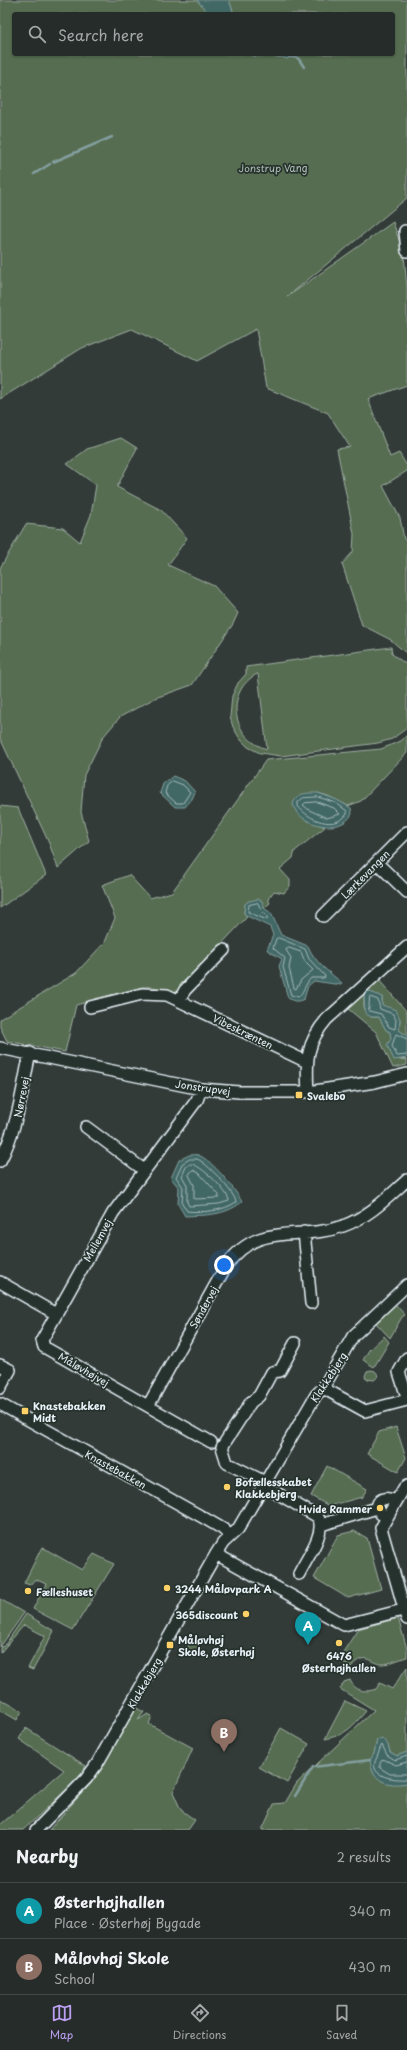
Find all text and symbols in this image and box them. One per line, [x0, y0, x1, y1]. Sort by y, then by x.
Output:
search box [12, 12, 395, 56]
icon: search [26, 23, 48, 45]
text: Search here [58, 23, 144, 46]
park label: Jonstrup Vang [239, 160, 308, 175]
street label: Lærkevangen [337, 846, 393, 902]
street label: Vibeskrænten [210, 1010, 276, 1052]
street label: Nørrevej [10, 1075, 32, 1119]
street label: Jonstrupvej [174, 1076, 232, 1098]
place label: Svalebo [307, 1088, 346, 1103]
marker: Svalebo [294, 1090, 304, 1100]
street label: Mellemvej [79, 1216, 115, 1264]
your location [214, 1255, 234, 1275]
street label: Søndervej [185, 1283, 221, 1331]
street label: Måløvhøjvej [56, 1348, 112, 1390]
street label: Klakkebjerg [306, 1349, 350, 1405]
place label: Knastebakken Midt [33, 1398, 106, 1425]
marker: Knastebakken Midt [20, 1406, 30, 1416]
street label: Knastebakken [83, 1446, 149, 1492]
place label: Bofællesskabet Klakkebjerg [235, 1474, 312, 1501]
marker: Bofællesskabet Klakkebjerg [222, 1482, 232, 1492]
place label: Hvide Rammer [299, 1501, 373, 1516]
marker: Hvide Rammer [375, 1503, 385, 1513]
place label: 3244 Måløvpark A [175, 1581, 272, 1596]
marker: 3244 Måløvpark A [162, 1583, 172, 1593]
place label: Fælleshuset [36, 1584, 93, 1599]
marker: Fælleshuset [23, 1586, 33, 1596]
place label: 365discount [175, 1607, 238, 1622]
marker: 365discount [241, 1609, 251, 1619]
pin: A [295, 1612, 321, 1645]
place label: Måløvhøj Skole, Østerhøj [178, 1632, 255, 1659]
marker: 6476 Østerhøjhallen [334, 1638, 344, 1648]
marker: Måløvhøj Skole, Østerhøj [165, 1640, 175, 1650]
place label: 6476 Østerhøjhallen [302, 1648, 376, 1675]
street label: Klakkebjerg [123, 1654, 165, 1712]
pin: B [211, 1719, 237, 1752]
text: Nearby [16, 1843, 78, 1869]
text: 2 results [337, 1847, 391, 1866]
text: Østerhøjhallen [54, 1890, 165, 1913]
text: A [24, 1901, 34, 1920]
text: 340 m [348, 1901, 391, 1920]
text: Place · Østerhøj Bygade [54, 1913, 201, 1932]
text: Måløvhøj Skole [54, 1946, 169, 1969]
text: B [25, 1957, 33, 1976]
text: 430 m [349, 1957, 391, 1976]
text: School [54, 1969, 95, 1988]
tab: Map [50, 2002, 73, 2043]
tab: Directions [173, 2002, 226, 2043]
tab: Saved [326, 2002, 357, 2043]

